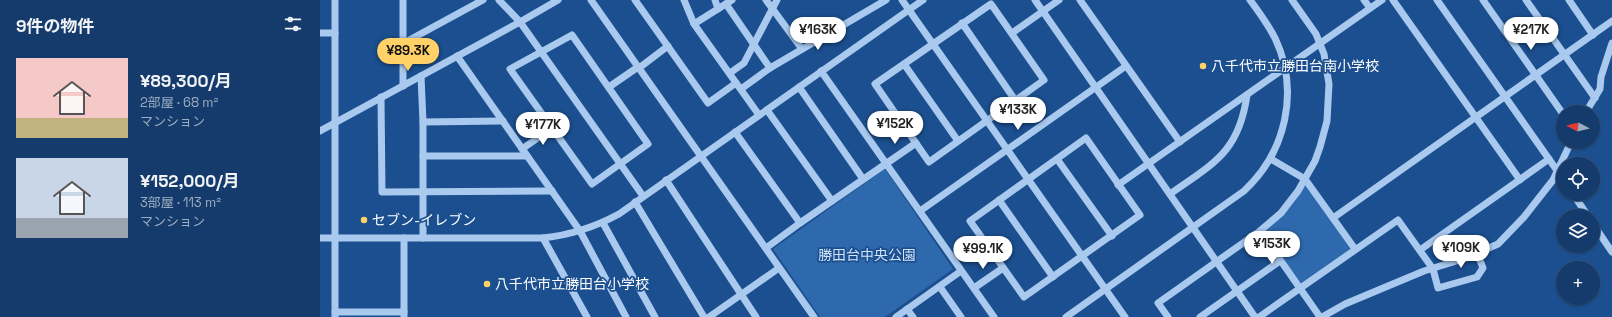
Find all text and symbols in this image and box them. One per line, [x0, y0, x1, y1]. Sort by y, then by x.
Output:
icon: filters [282, 13, 304, 35]
text: 9件の物件 [16, 15, 95, 37]
pin: ¥163K [790, 17, 846, 51]
pin: ¥217K [1503, 17, 1559, 51]
text: ¥163K [799, 21, 837, 38]
text: ¥217K [1513, 21, 1550, 38]
pin: ¥89.3K [375, 38, 441, 72]
text: ¥89.3K [386, 42, 430, 59]
place label: 八千代市立勝田台南小学校 [1211, 57, 1379, 75]
marker: 八千代市立勝田台南小学校 [1198, 61, 1208, 71]
text: ¥89,300/月 [140, 70, 232, 92]
icon: home [48, 74, 96, 122]
text: 2部屋 · 68 m² [140, 94, 218, 111]
pin: ¥133K [990, 97, 1046, 131]
text: ¥133K [999, 101, 1037, 118]
north arrow [1556, 105, 1600, 149]
map controls [1556, 105, 1600, 305]
pin: ¥152K [867, 111, 923, 145]
pin: ¥177K [515, 112, 571, 146]
text: マンション [140, 113, 205, 130]
text: ¥152K [876, 115, 914, 132]
text: ¥177K [525, 116, 561, 133]
button: locate [1556, 157, 1600, 201]
text: ¥152,000/月 [140, 170, 240, 192]
icon: home [48, 174, 96, 222]
text: 3部屋 · 113 m² [140, 194, 221, 211]
button: layers [1556, 209, 1600, 253]
place label: セブン-イレブン [372, 211, 476, 229]
text: マンション [140, 213, 205, 230]
marker: セブン-イレブン [359, 215, 369, 225]
pin: ¥153K [1244, 231, 1300, 265]
text: ¥153K [1253, 235, 1291, 252]
pin: ¥109K [1433, 235, 1489, 269]
pin: ¥99.1K [950, 236, 1016, 270]
text: ¥109K [1442, 239, 1480, 256]
text: ¥99.1K [962, 240, 1004, 257]
park label: 勝田台中央公園 [818, 246, 916, 264]
button: + [1556, 261, 1600, 305]
place label: 八千代市立勝田台小学校 [495, 275, 649, 293]
marker: 八千代市立勝田台小学校 [482, 279, 492, 289]

